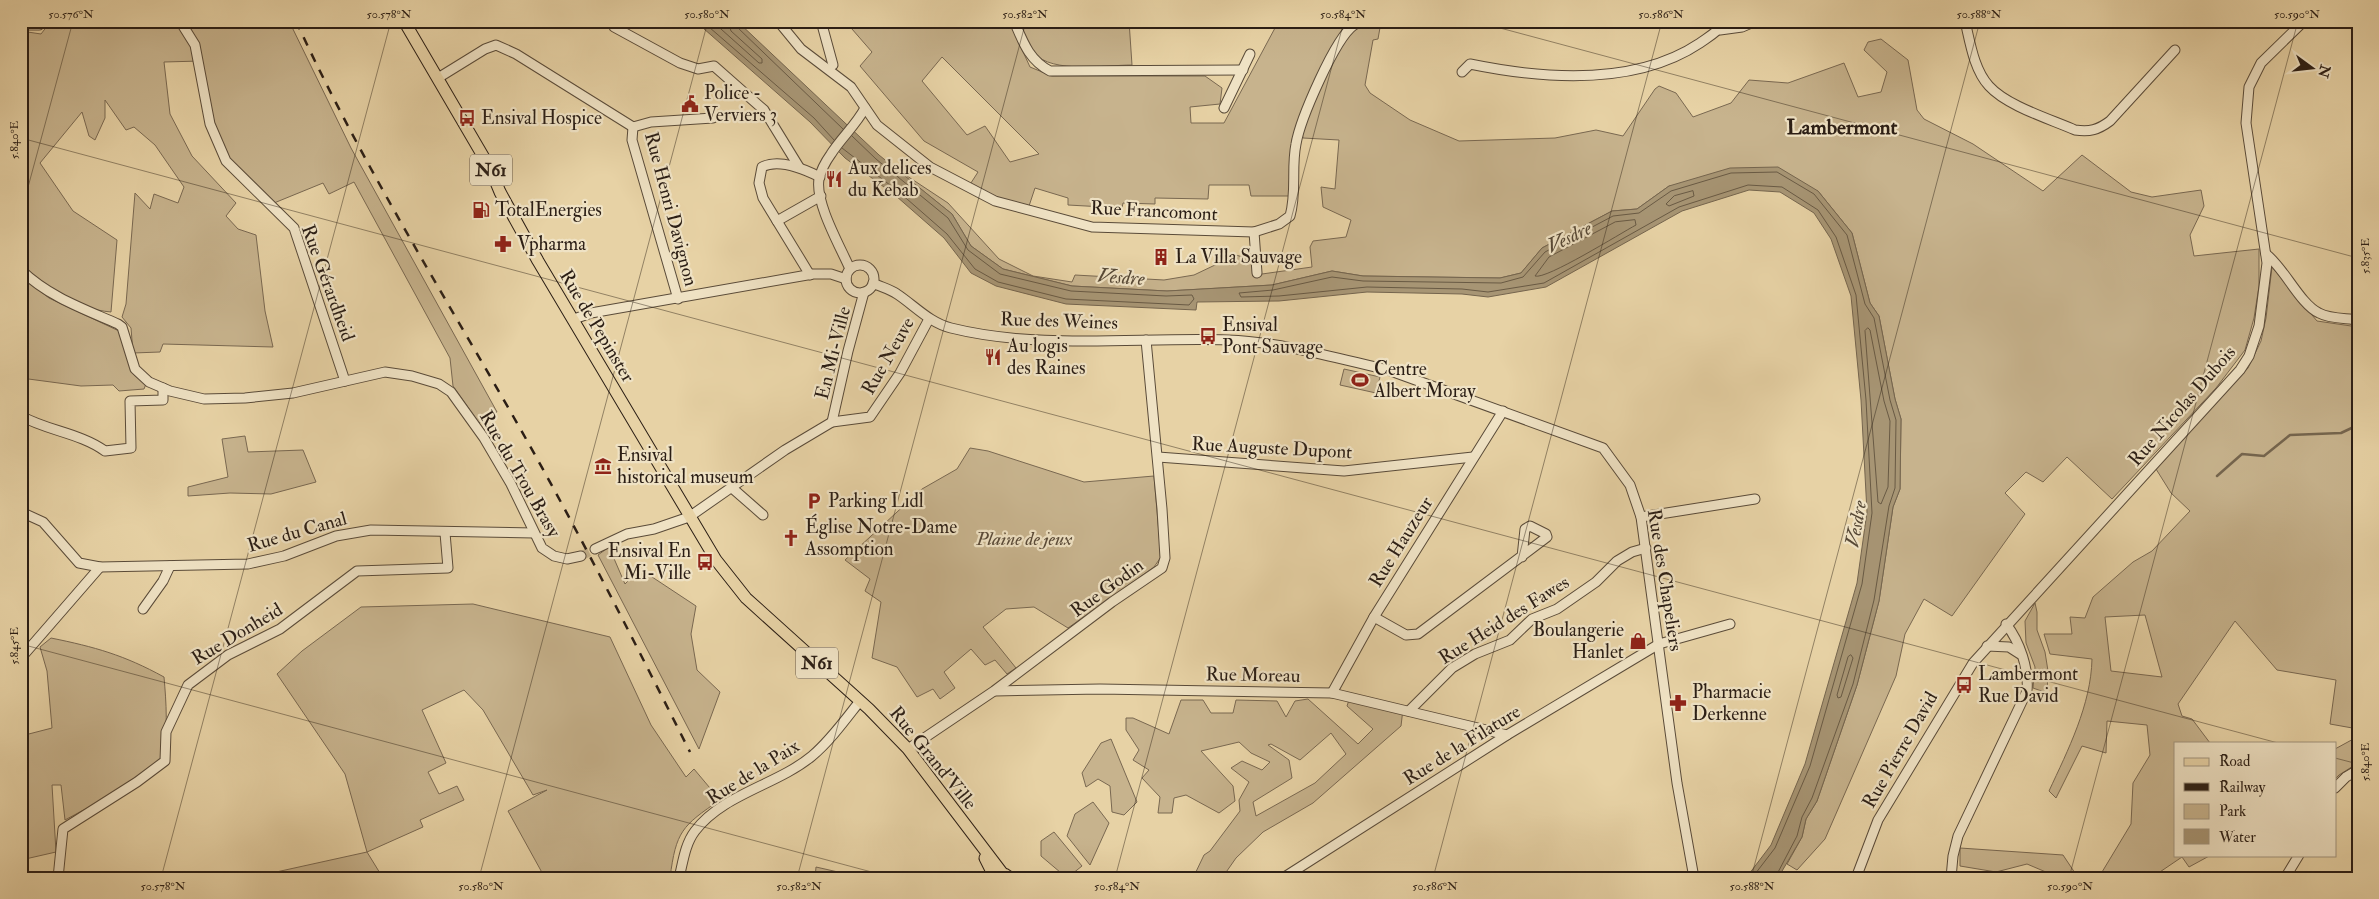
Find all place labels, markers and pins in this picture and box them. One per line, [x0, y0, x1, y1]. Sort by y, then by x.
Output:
place label: Police - Verviers 3 [704, 81, 777, 127]
public building icon: Police - Verviers 3 [680, 94, 700, 114]
place label: Ensival Hospice [481, 106, 602, 131]
bus stop icon: Ensival Hospice [457, 108, 477, 128]
place label: Aux delices du Kebab [847, 156, 932, 202]
restaurant icon: Aux delices du Kebab [824, 169, 844, 189]
place label: TotalEnergies [495, 198, 602, 222]
fuel station icon: TotalEnergies [471, 200, 491, 220]
place label: Vpharma [517, 232, 586, 257]
pharmacy icon: Vpharma [493, 234, 513, 254]
place label: La Villa Sauvage [1175, 245, 1302, 269]
building icon: La Villa Sauvage [1151, 247, 1171, 267]
place label: Ensival Pont Sauvage [1222, 313, 1323, 359]
bus stop icon: Ensival Pont Sauvage [1198, 326, 1218, 346]
place label: Au logis des Raines [1006, 334, 1086, 380]
restaurant icon: Au logis des Raines [983, 347, 1003, 367]
place label: Centre Albert Moray [1373, 357, 1476, 403]
sports icon: Centre Albert Moray [1350, 370, 1370, 390]
place label: Ensival historical museum [617, 443, 754, 489]
museum icon: Ensival historical museum [593, 456, 613, 476]
place label: Parking Lidl [828, 489, 924, 513]
parking icon: Parking Lidl [804, 491, 824, 511]
place label: Église Notre-Dame Assomption [804, 513, 957, 562]
church icon: Église Notre-Dame Assomption [781, 528, 801, 548]
place label: Ensival En Mi-Ville [608, 539, 691, 585]
bus stop icon: Ensival En Mi-Ville [695, 552, 715, 572]
place label: Boulangerie Hanlet [1533, 618, 1624, 664]
shop icon: Boulangerie Hanlet [1628, 631, 1648, 651]
place label: Lambermont Rue David [1978, 662, 2078, 708]
bus stop icon: Lambermont Rue David [1954, 675, 1974, 695]
place label: Pharmacie Derkenne [1692, 680, 1771, 726]
pharmacy icon: Pharmacie Derkenne [1668, 693, 1688, 713]

